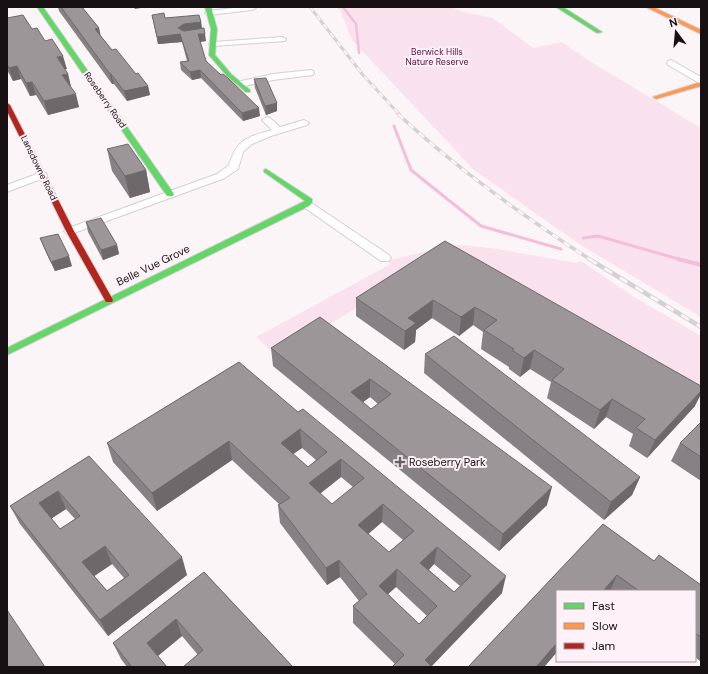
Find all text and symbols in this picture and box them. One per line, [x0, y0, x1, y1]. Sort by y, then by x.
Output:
north arrow [656, 12, 696, 52]
text: N [667, 15, 679, 30]
park label: Berwick Hills Nature Reserve [405, 46, 469, 68]
street label: Roseberry Road [81, 70, 129, 131]
street label: Lansdowne Road [18, 134, 60, 203]
street label: Belle Vue Grove [114, 241, 192, 289]
place label: Roseberry Park [409, 455, 486, 469]
marker: Roseberry Park [394, 456, 406, 468]
legend [556, 590, 696, 662]
text: Fast [592, 598, 615, 614]
text: Slow [592, 618, 618, 634]
text: Jam [592, 638, 615, 654]

